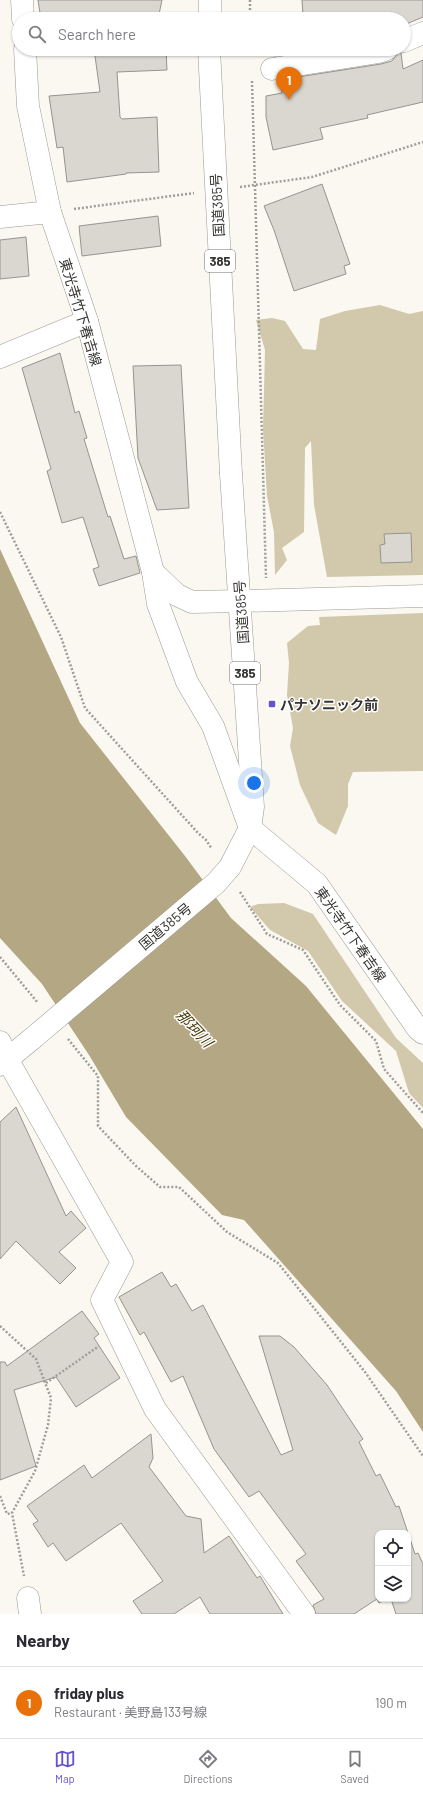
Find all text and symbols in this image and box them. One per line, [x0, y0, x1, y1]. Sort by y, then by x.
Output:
search box [12, 12, 411, 56]
icon: search [26, 23, 48, 45]
text: Search here [58, 25, 136, 43]
pin: 1 [276, 67, 302, 100]
street label: 国道385号 [207, 173, 227, 237]
road number: 385 [205, 250, 235, 272]
street label: 東光寺竹下春吉線 [56, 256, 106, 368]
street label: 国道385号 [230, 580, 252, 644]
road number: 385 [230, 662, 260, 684]
place label: パナソニック前 [280, 696, 378, 713]
marker: パナソニック前 [267, 699, 277, 709]
your location [244, 773, 264, 793]
street label: 東光寺竹下春吉線 [312, 883, 390, 985]
street label: 国道385号 [135, 899, 195, 953]
water label: 那珂川 [173, 1005, 218, 1052]
map controls [375, 1530, 411, 1602]
button: locate [375, 1530, 411, 1566]
button: layers [375, 1566, 411, 1602]
text: Nearby [16, 1630, 70, 1650]
text: friday plus [54, 1684, 124, 1702]
text: 1 [27, 1695, 31, 1711]
text: 190 m [375, 1695, 407, 1711]
text: Restaurant · 美野島133号線 [54, 1704, 207, 1720]
tab: Map [54, 1748, 76, 1785]
tab: Directions [183, 1748, 233, 1785]
tab: Saved [340, 1748, 369, 1785]

